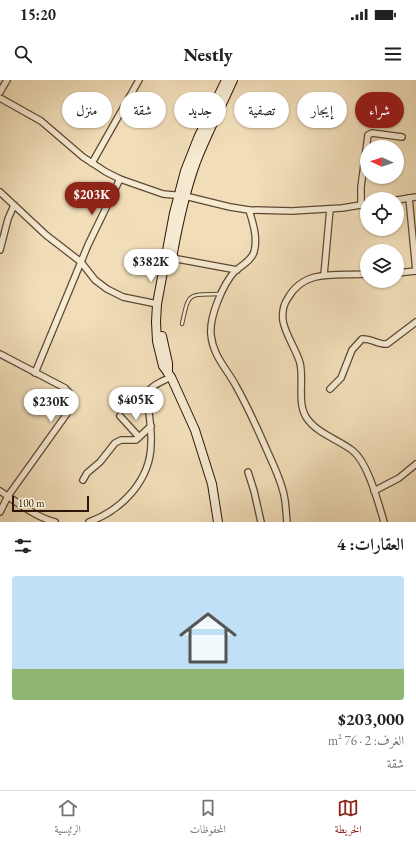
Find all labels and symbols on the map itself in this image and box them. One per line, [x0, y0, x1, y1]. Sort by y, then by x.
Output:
north arrow [360, 140, 404, 184]
pin: $203K [64, 182, 120, 216]
pin: $382K [123, 249, 179, 283]
pin: $405K [108, 387, 164, 421]
pin: $230K [23, 389, 79, 423]
scale bar [12, 494, 89, 513]

